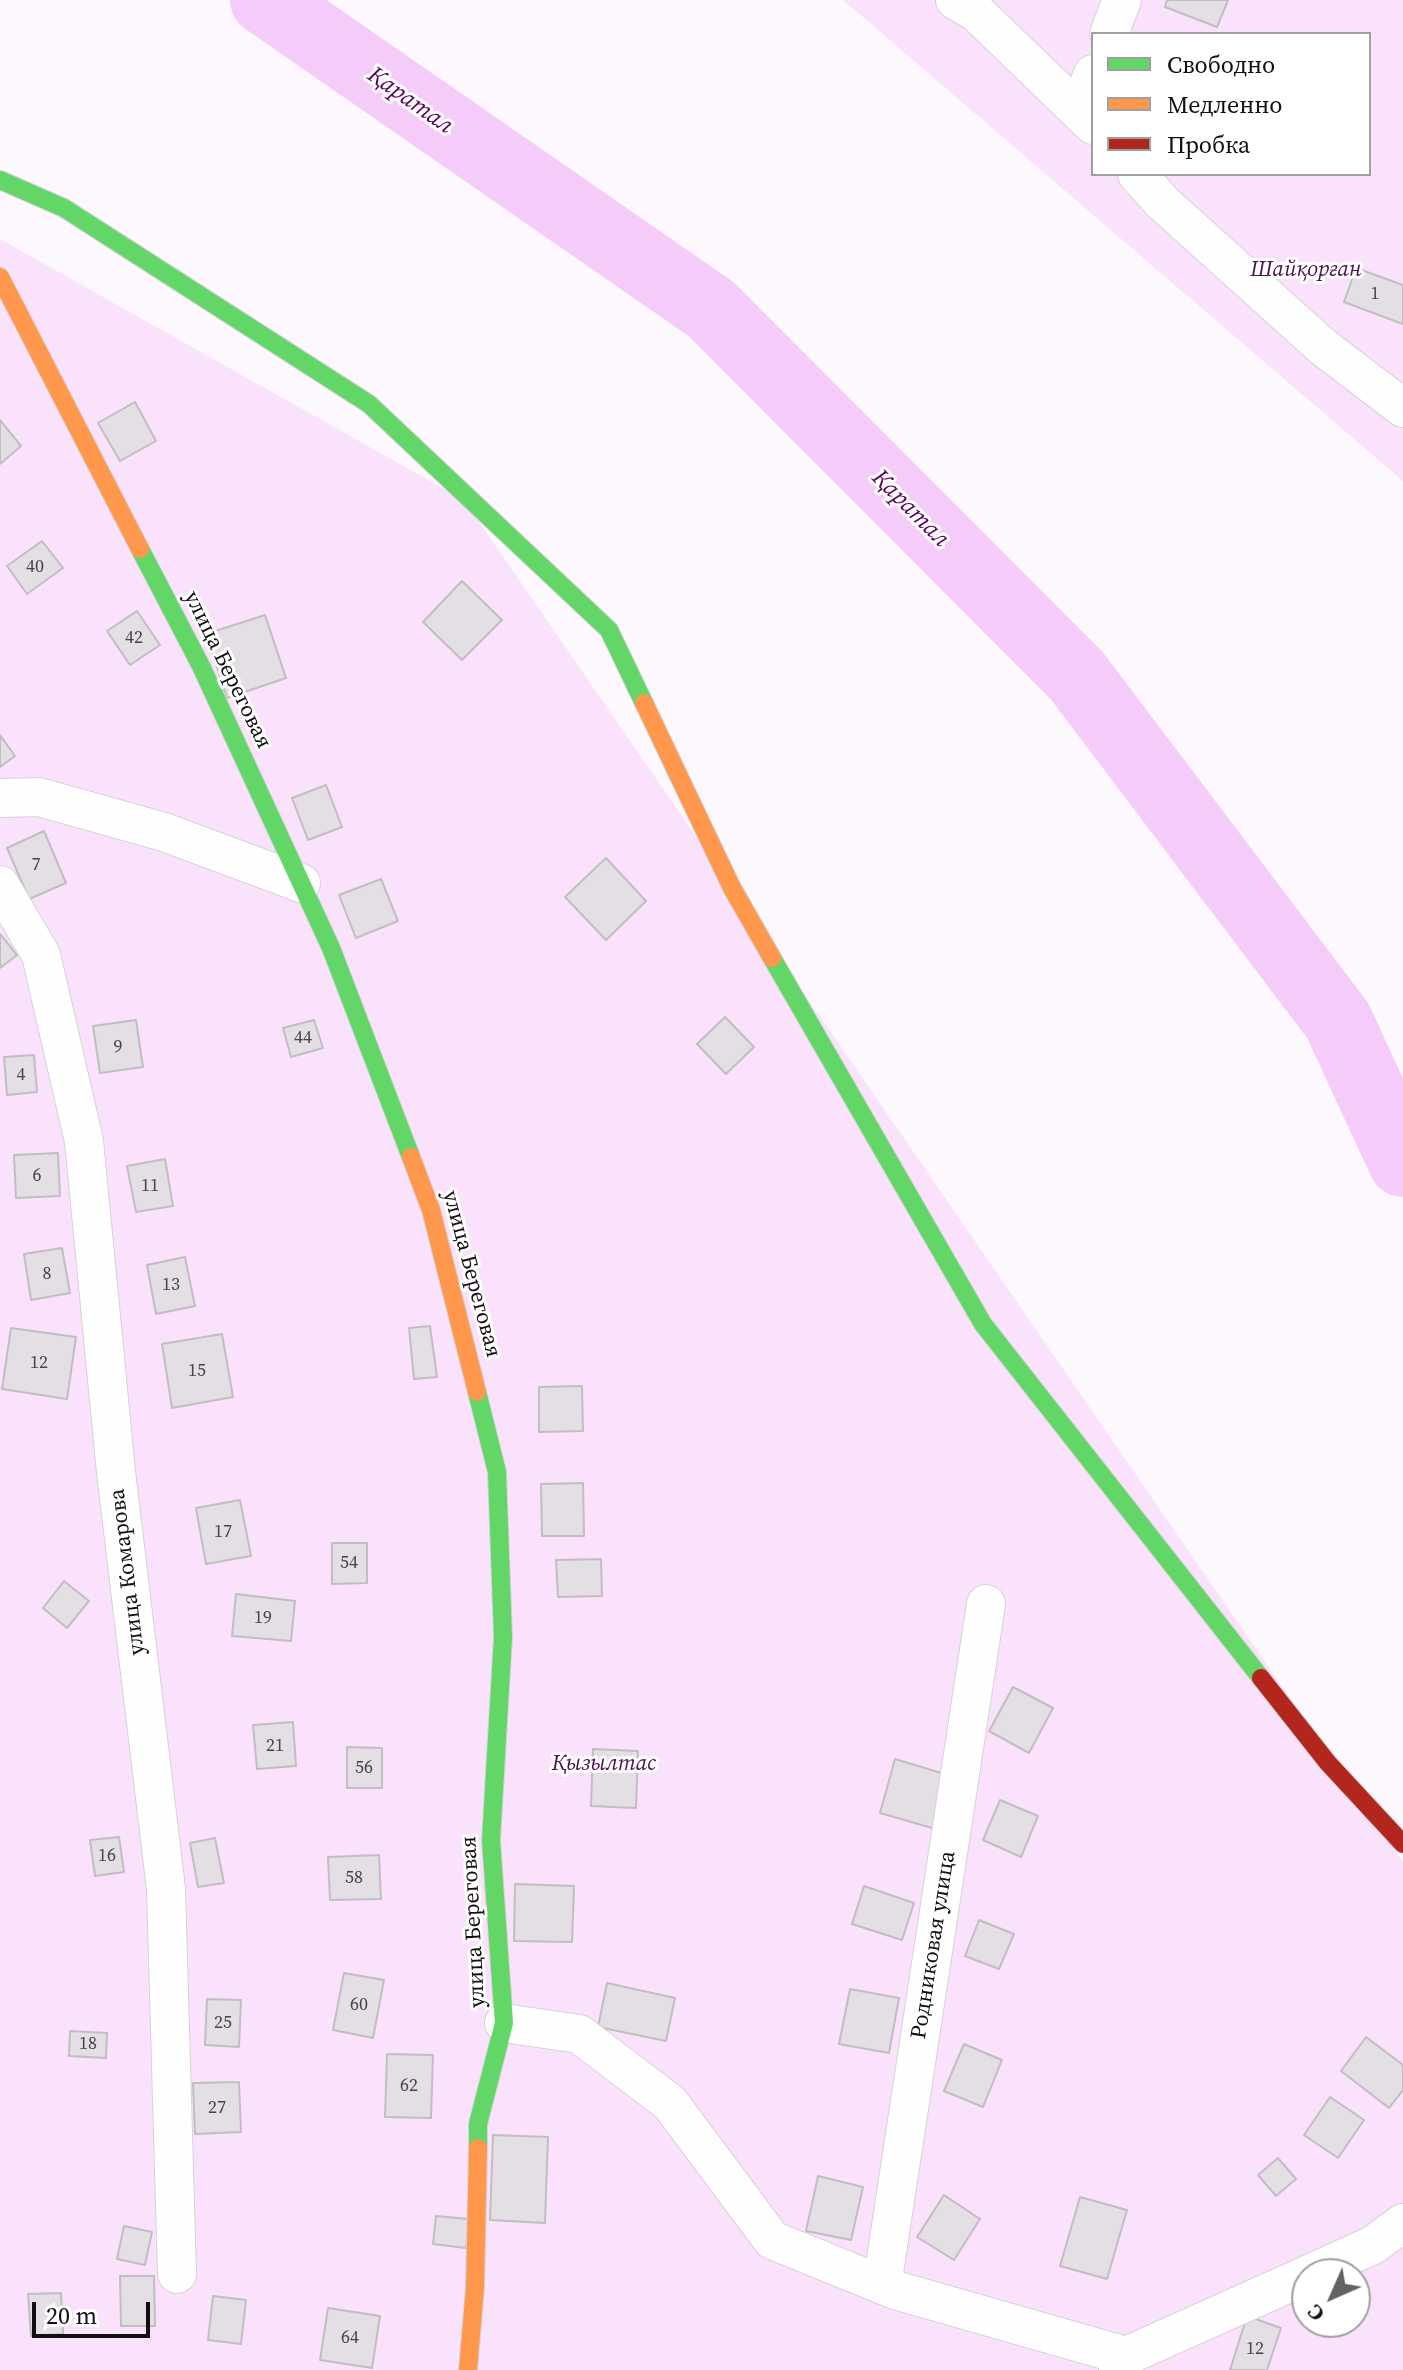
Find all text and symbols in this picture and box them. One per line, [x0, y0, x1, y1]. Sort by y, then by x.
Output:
legend [1091, 32, 1371, 176]
text: Свободно [1167, 48, 1275, 81]
water label: Қаратал [362, 61, 458, 141]
text: Медленно [1167, 88, 1282, 121]
text: Пробка [1167, 128, 1250, 161]
park label: Шайқорған [1250, 257, 1362, 283]
house number: 1 [1371, 283, 1379, 305]
water label: Қаратал [865, 464, 955, 554]
house number: 40 [26, 556, 44, 578]
street label: улица Береговая [177, 587, 277, 753]
house number: 42 [125, 627, 143, 649]
house number: 7 [32, 854, 40, 876]
house number: 44 [294, 1027, 312, 1049]
house number: 9 [114, 1036, 122, 1058]
house number: 4 [17, 1064, 25, 1086]
house number: 6 [33, 1165, 41, 1187]
house number: 11 [141, 1175, 159, 1197]
street label: улица Береговая [436, 1188, 506, 1360]
house number: 8 [43, 1263, 51, 1285]
house number: 13 [162, 1274, 180, 1296]
house number: 12 [30, 1352, 48, 1374]
house number: 15 [188, 1360, 206, 1382]
street label: улица Комарова [105, 1487, 151, 1657]
house number: 17 [214, 1521, 232, 1543]
house number: 54 [340, 1552, 358, 1574]
house number: 19 [254, 1607, 272, 1629]
house number: 21 [266, 1735, 284, 1757]
park label: Қызылтас [552, 1751, 656, 1777]
house number: 56 [355, 1757, 373, 1779]
street label: улица Береговая [456, 1835, 492, 2009]
house number: 16 [98, 1845, 116, 1867]
street label: Родниковая улица [906, 1849, 962, 2041]
house number: 58 [345, 1867, 363, 1889]
house number: 60 [350, 1994, 368, 2016]
house number: 25 [214, 2012, 232, 2034]
house number: 18 [79, 2033, 97, 2055]
house number: 62 [400, 2075, 418, 2097]
house number: 27 [208, 2097, 226, 2119]
north arrow [1291, 2258, 1371, 2338]
scale bar [36, 2286, 154, 2336]
text: С [1300, 2298, 1331, 2329]
text: 20 m [46, 2299, 97, 2332]
house number: 64 [341, 2327, 359, 2349]
house number: 12 [1246, 2338, 1264, 2360]

